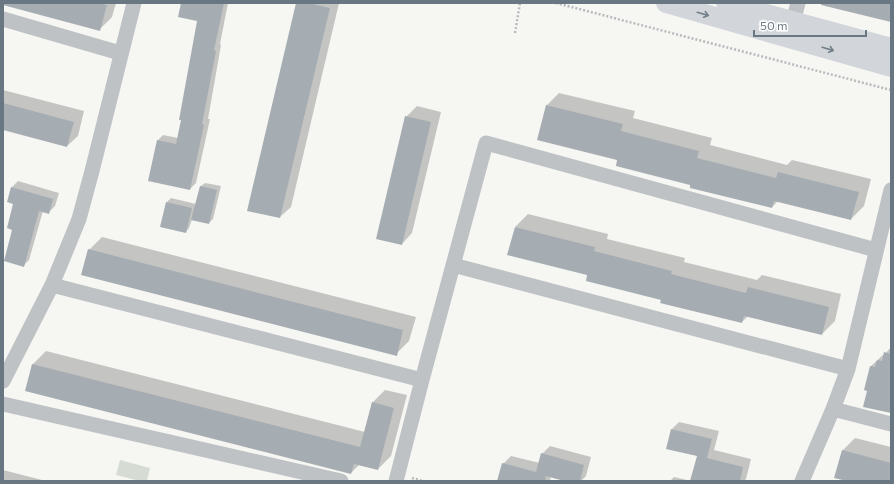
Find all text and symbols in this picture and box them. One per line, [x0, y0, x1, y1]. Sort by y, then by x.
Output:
one-way arrow [697, 11, 710, 18]
scale bar [754, 12, 866, 38]
text: 50 m [760, 18, 788, 32]
one-way arrow [822, 46, 835, 54]

